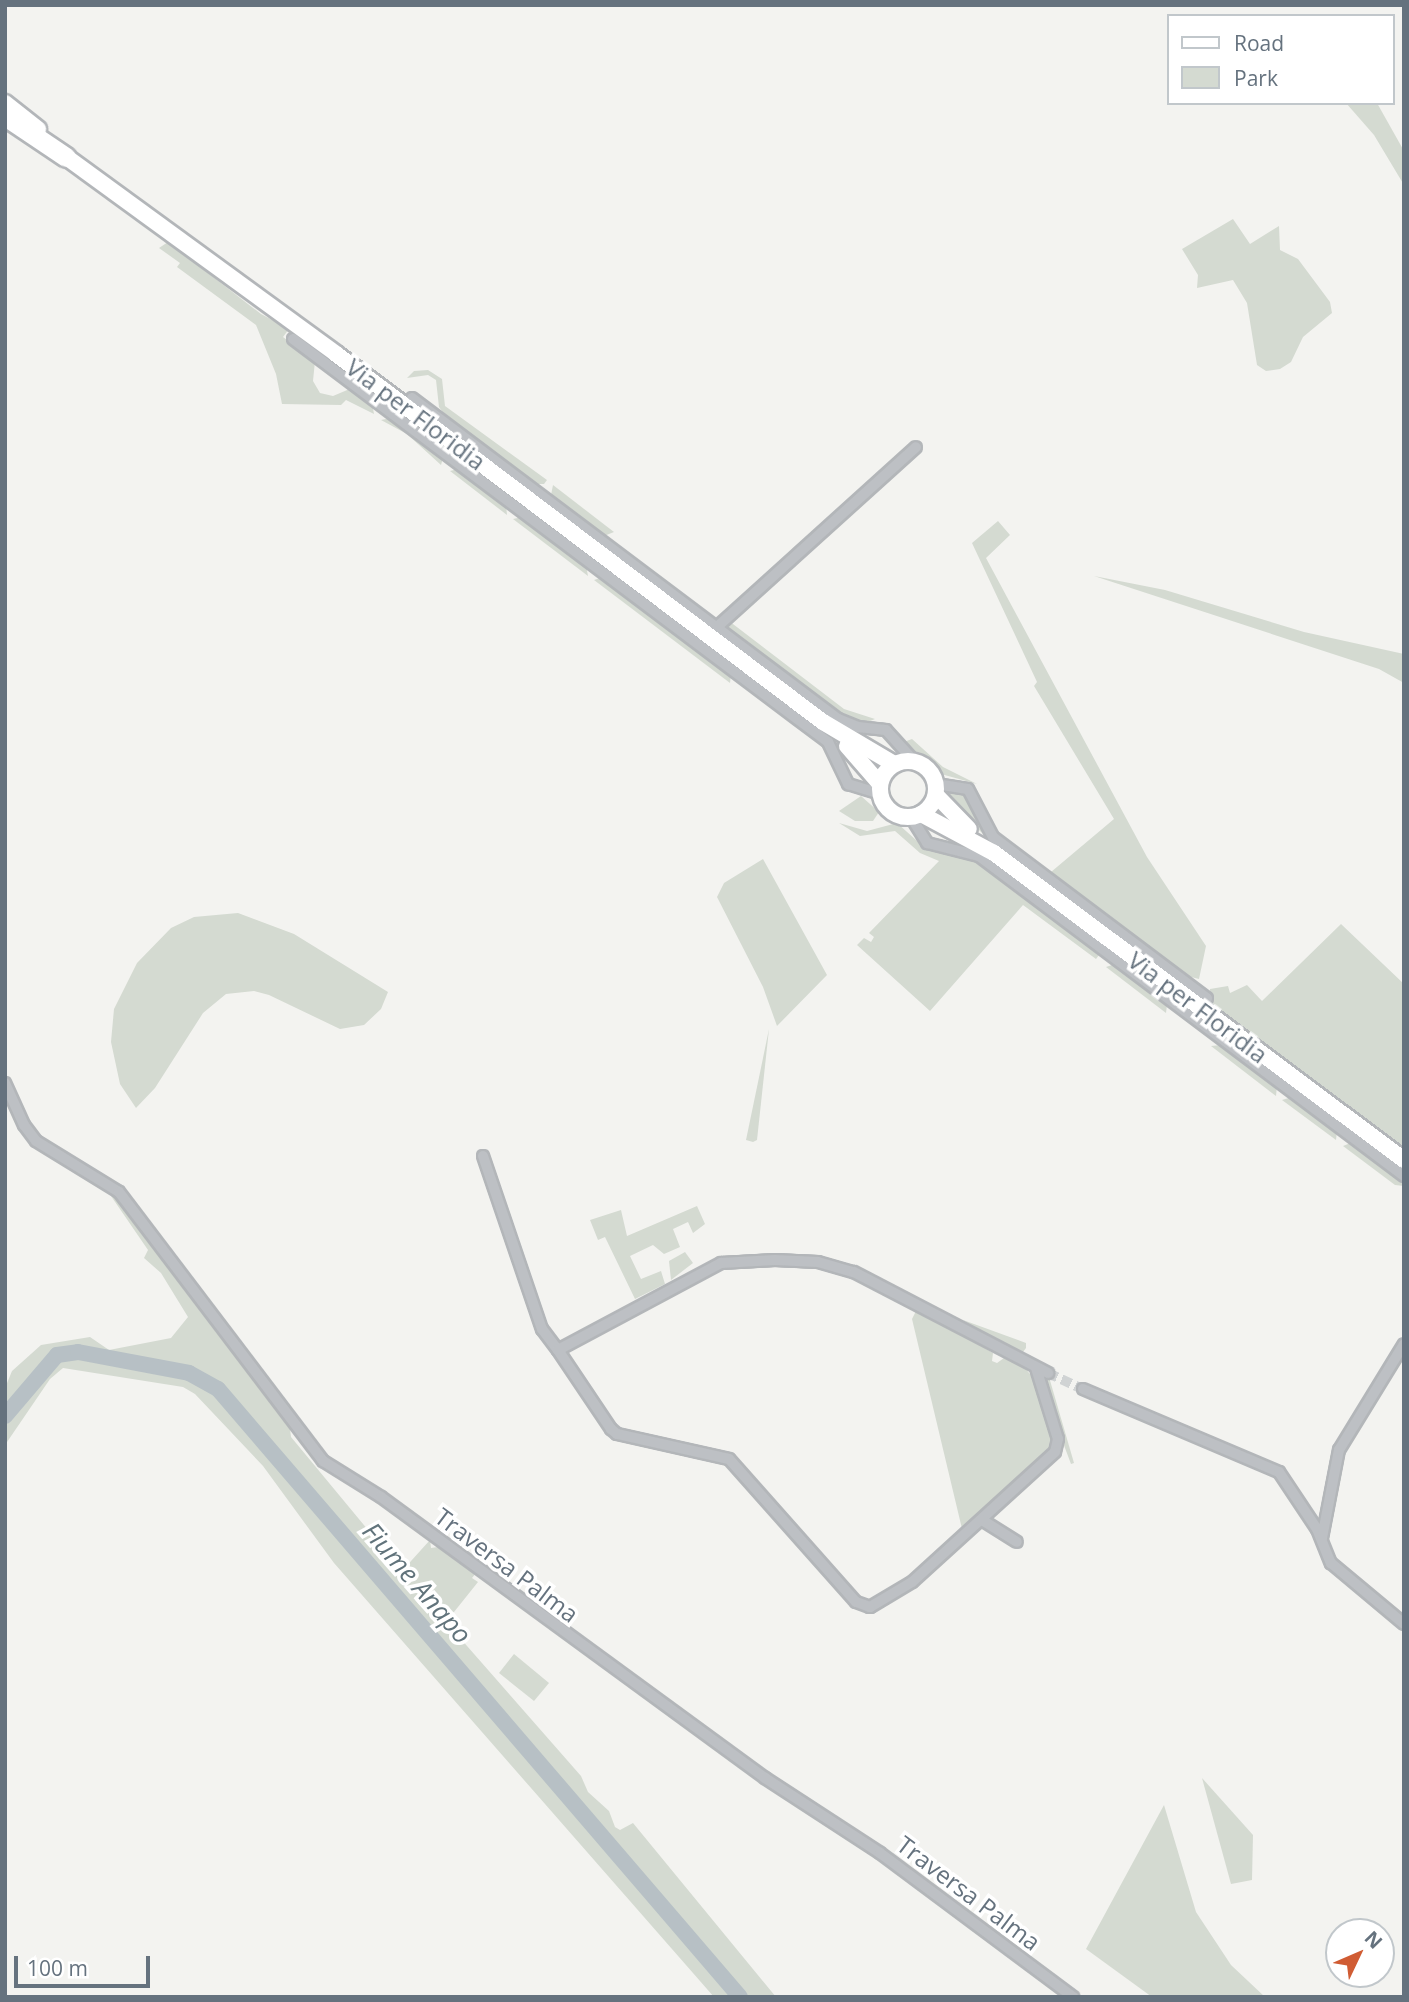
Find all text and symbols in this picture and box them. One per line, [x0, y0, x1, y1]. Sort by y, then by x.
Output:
legend [1168, 14, 1395, 105]
text: Road [1234, 29, 1284, 57]
text: Park [1234, 64, 1278, 92]
street label: Via per Floridia [341, 352, 491, 476]
street label: Via per Floridia [1123, 945, 1273, 1069]
street label: Traversa Palma [430, 1502, 584, 1628]
water label: Fiume Anapo [356, 1516, 478, 1650]
street label: Traversa Palma [892, 1830, 1046, 1956]
north arrow [1325, 1918, 1395, 1988]
text: N [1359, 1925, 1388, 1954]
scale bar [18, 1942, 154, 1986]
text: 100 m [27, 1954, 88, 1982]

